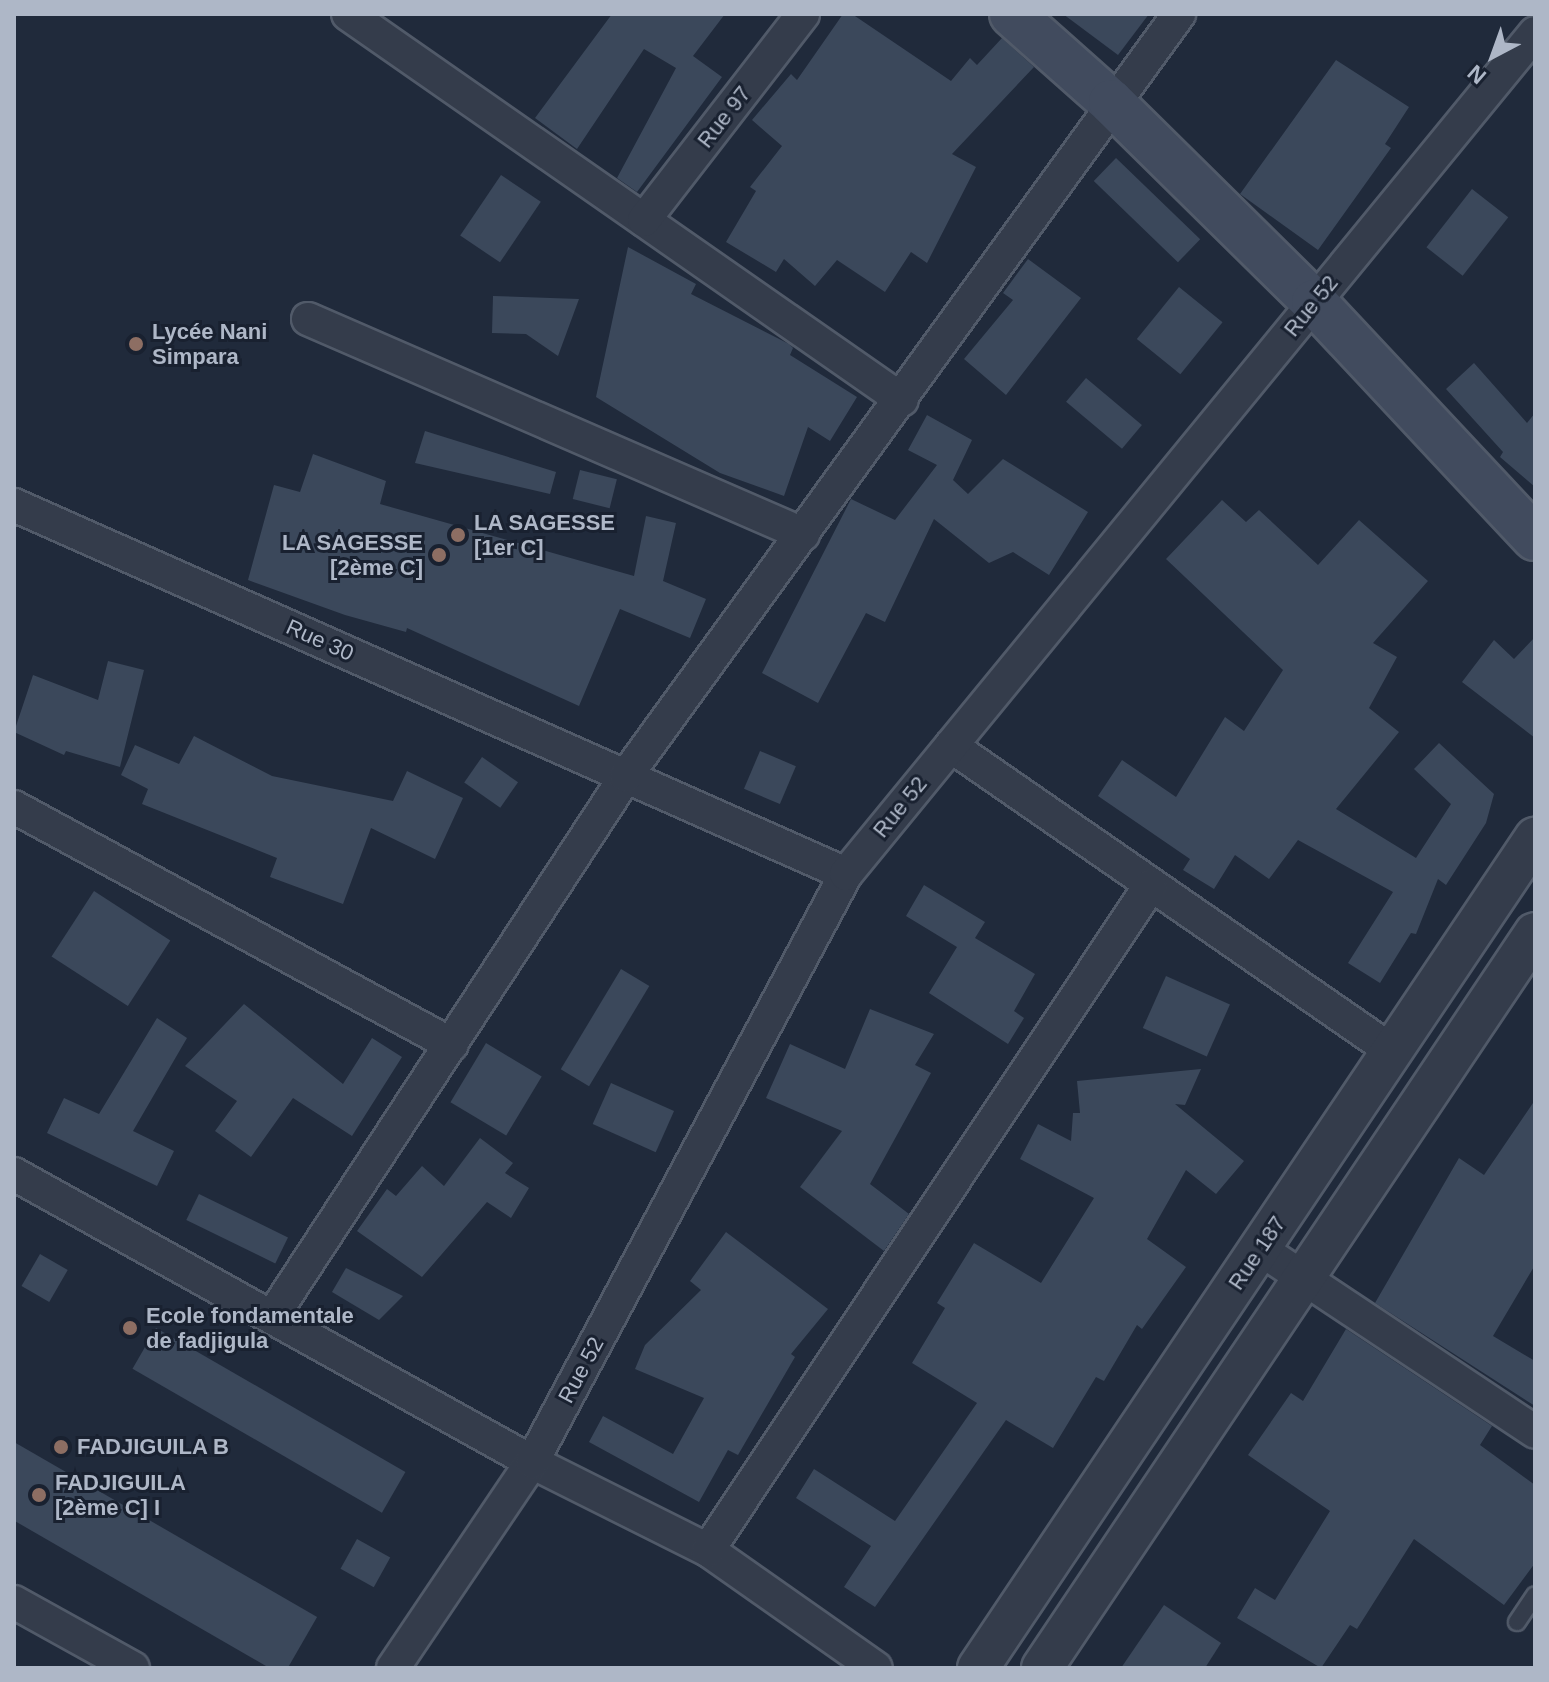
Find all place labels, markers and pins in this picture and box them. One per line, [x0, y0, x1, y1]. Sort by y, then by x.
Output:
place label: Lycée Nani Simpara [152, 318, 267, 370]
marker: Lycée Nani Simpara [127, 335, 145, 353]
place label: LA SAGESSE [1er C] [474, 509, 616, 560]
marker: LA SAGESSE [1er C] [449, 526, 467, 544]
place label: LA SAGESSE [2ème C] [281, 529, 423, 580]
marker: LA SAGESSE [2ème C] [430, 546, 448, 564]
place label: Ecole fondamentale de fadjigula [146, 1302, 354, 1354]
marker: Ecole fondamentale de fadjigula [121, 1319, 139, 1337]
place label: FADJIGUILA B [77, 1434, 230, 1460]
marker: FADJIGUILA B [52, 1438, 70, 1456]
place label: FADJIGUILA [2ème C] I [55, 1469, 186, 1520]
marker: FADJIGUILA [2ème C] I [30, 1486, 48, 1504]

